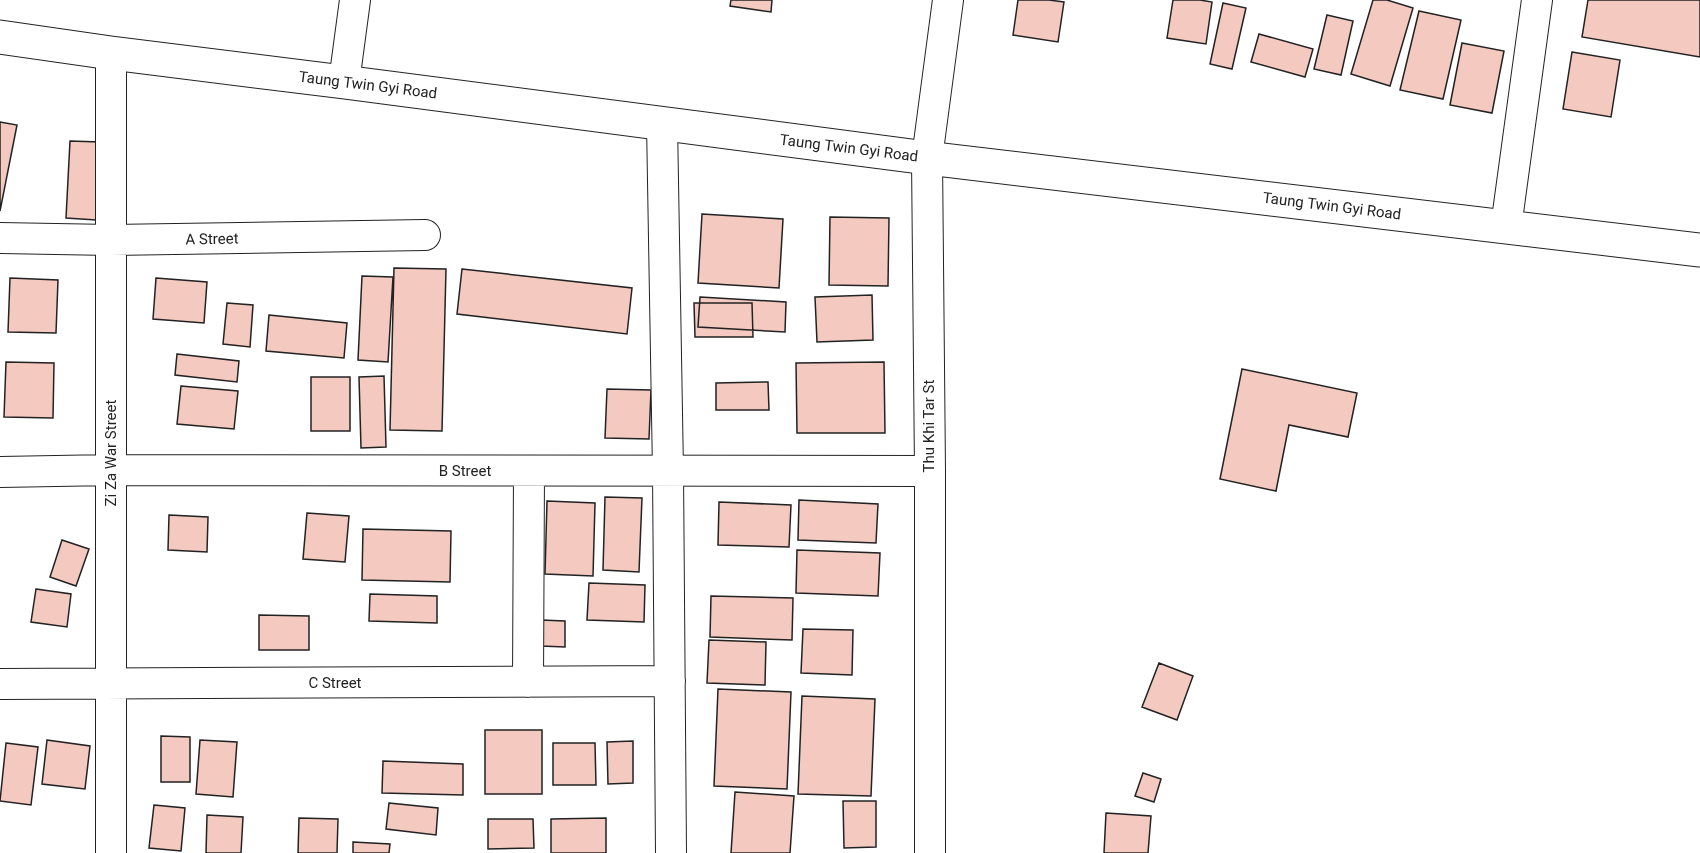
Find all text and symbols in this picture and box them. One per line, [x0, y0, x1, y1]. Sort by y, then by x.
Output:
street label: Taung Twin Gyi Road [298, 68, 438, 102]
street label: Taung Twin Gyi Road [779, 131, 919, 165]
street label: Taung Twin Gyi Road [1262, 189, 1402, 223]
street label: A Street [185, 230, 239, 248]
street label: Thu Khi Tar St [920, 379, 938, 472]
street label: Zi Za War Street [102, 399, 120, 506]
street label: B Street [439, 462, 491, 480]
street label: C Street [308, 674, 362, 692]

